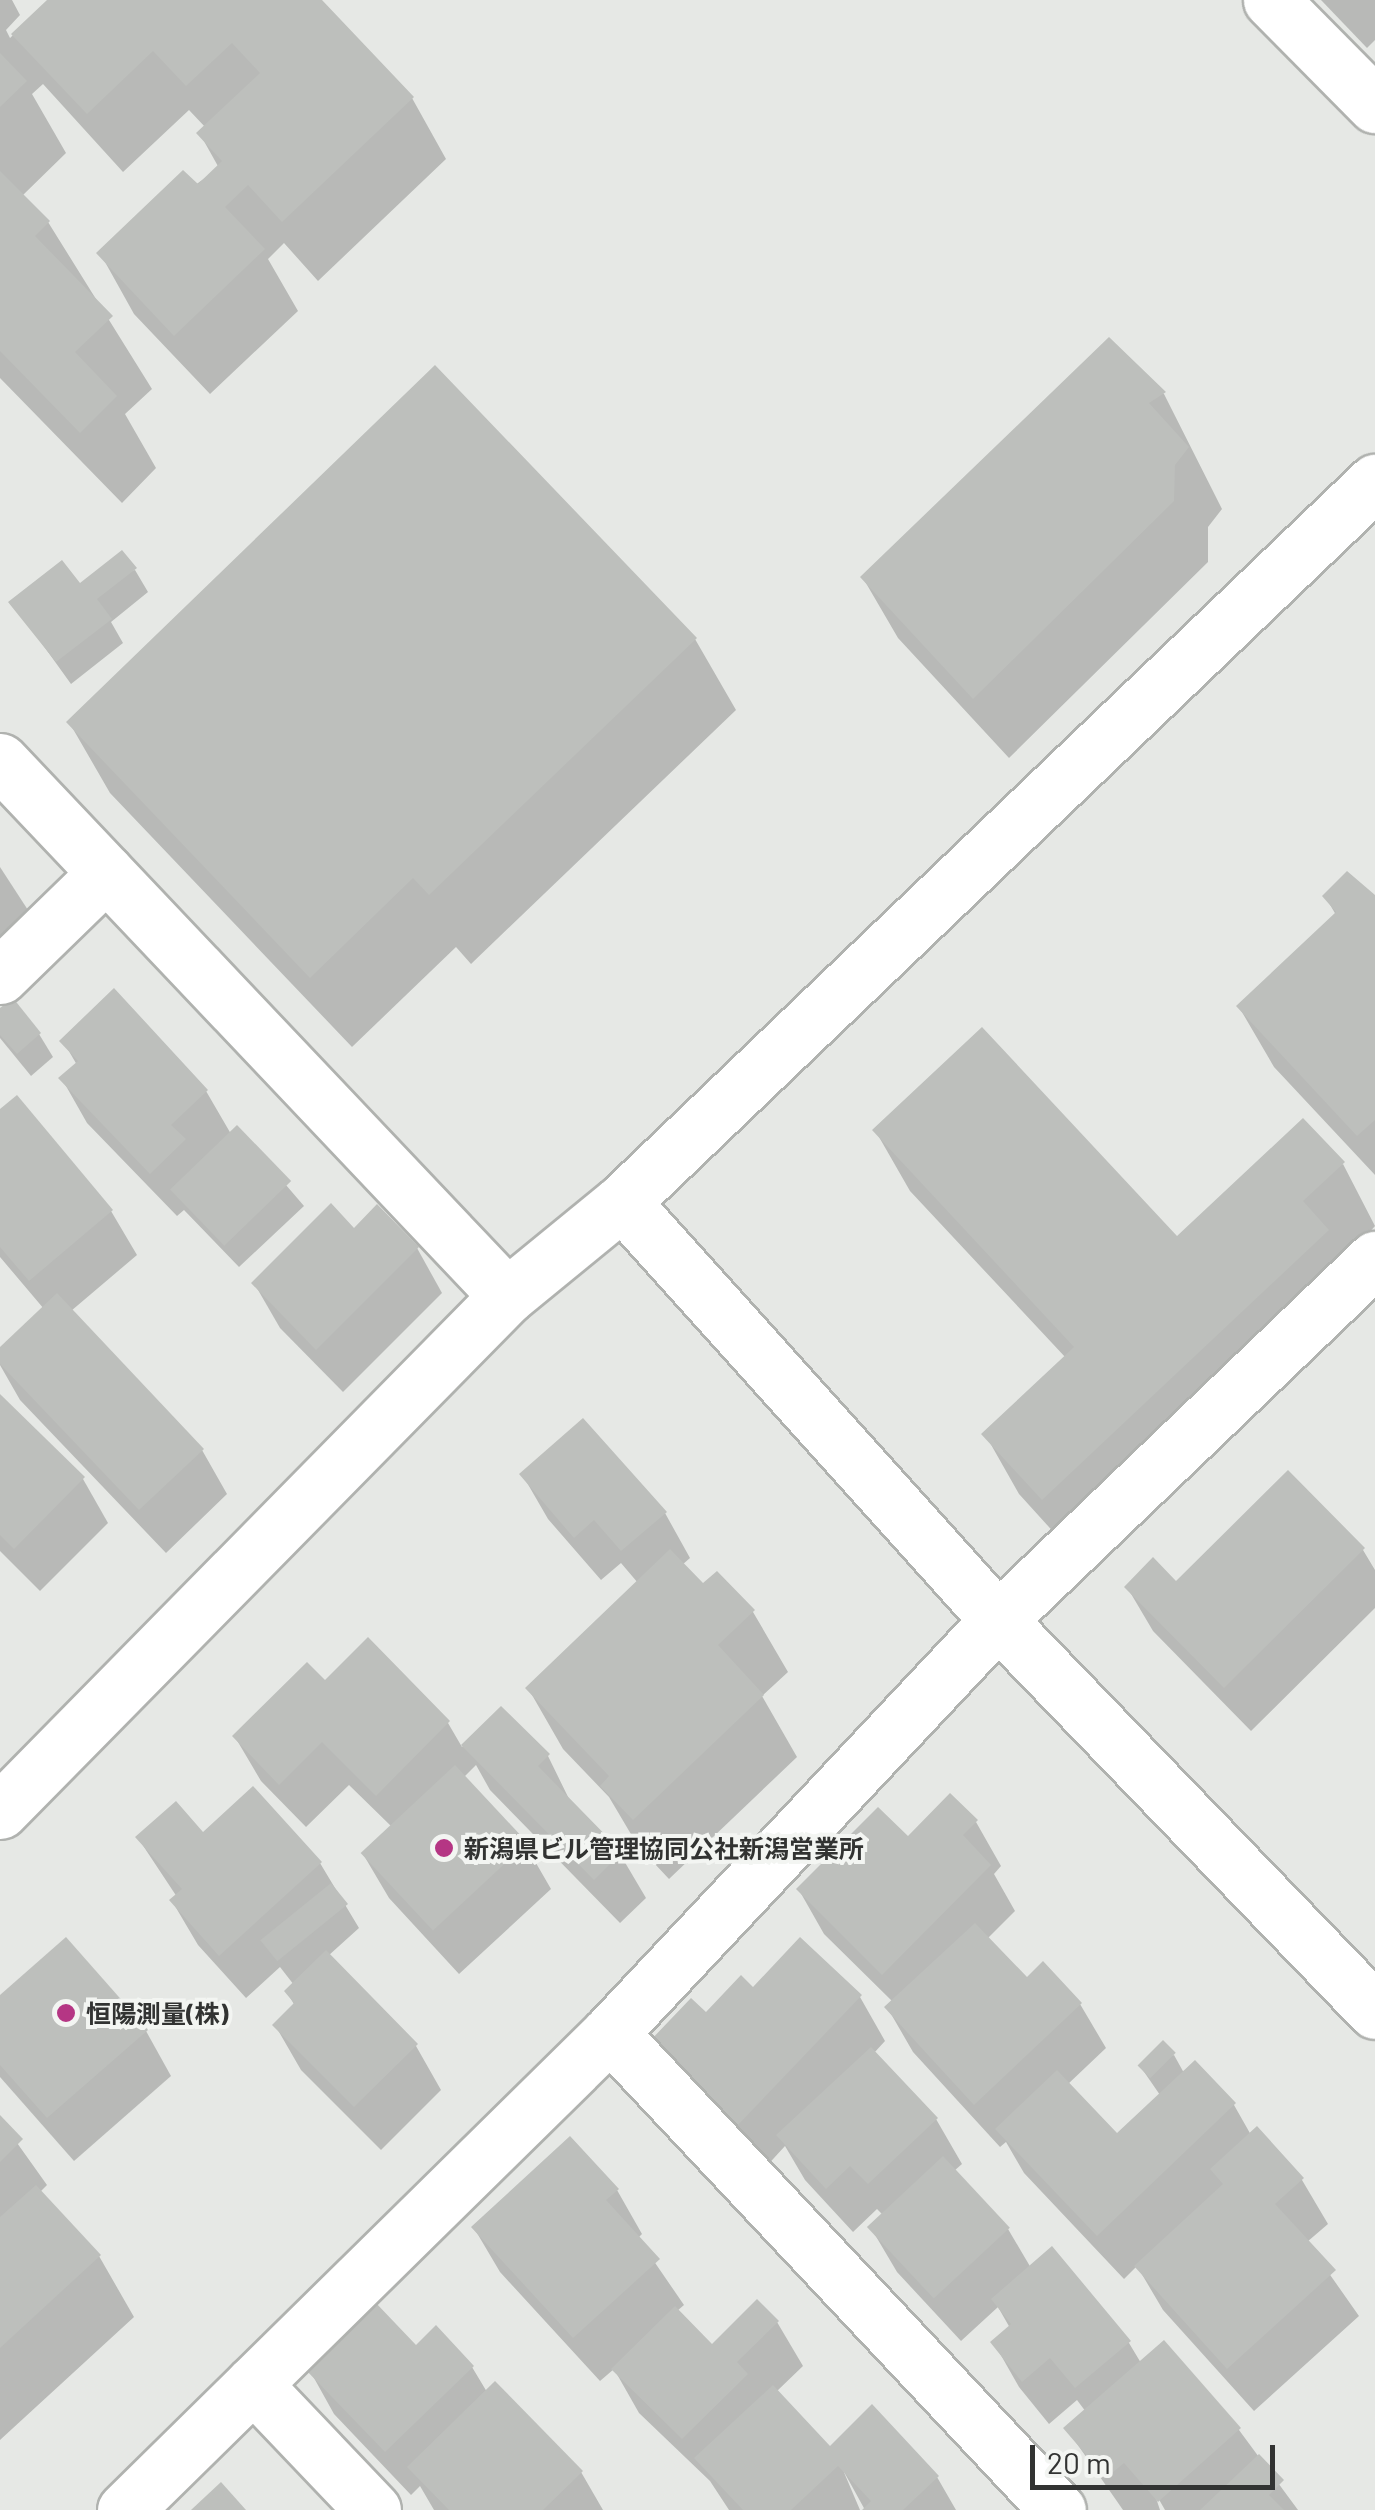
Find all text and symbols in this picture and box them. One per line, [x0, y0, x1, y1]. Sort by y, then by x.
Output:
place label: 新潟県ビル管理協同公社新潟営業所 [464, 1833, 864, 1863]
marker: 新潟県ビル管理協同公社新潟営業所 [433, 1837, 455, 1859]
place label: 恒陽測量(株) [86, 1998, 228, 2028]
marker: 恒陽測量(株) [55, 2002, 77, 2024]
scale bar [1035, 2425, 1280, 2487]
text: 20 m [1047, 2444, 1111, 2480]

